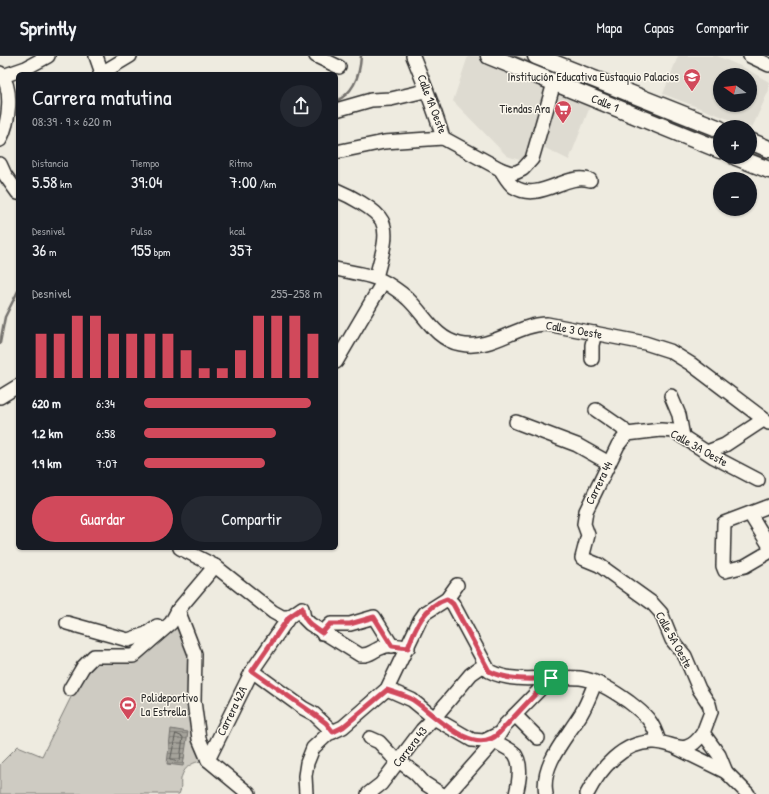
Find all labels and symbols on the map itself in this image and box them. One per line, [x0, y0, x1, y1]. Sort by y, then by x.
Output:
school or university icon: Institución Educativa Eustaquio Palacios [682, 67, 702, 92]
place label: Institución Educativa Eustaquio Palacios [507, 68, 679, 85]
north arrow [713, 68, 757, 112]
street label: Calle 1A Oeste [413, 72, 452, 136]
street label: Calle 1 [589, 89, 622, 116]
supermarket icon: Tiendas Ara [553, 99, 573, 124]
place label: Tiendas Ara [500, 100, 550, 117]
street label: Calle 3 Oeste [544, 316, 604, 343]
street label: Calle 3A Oeste [668, 425, 731, 470]
street label: Carrera 44 [581, 458, 617, 507]
street label: Calle 5A Oeste [652, 608, 697, 671]
pin [534, 661, 568, 695]
street label: Carrera 42A [212, 683, 251, 738]
place label: Polideportivo La Estrella [141, 689, 198, 720]
sports icon: Polideportivo La Estrella [118, 695, 138, 720]
street label: Carrera 43 [388, 723, 431, 771]

